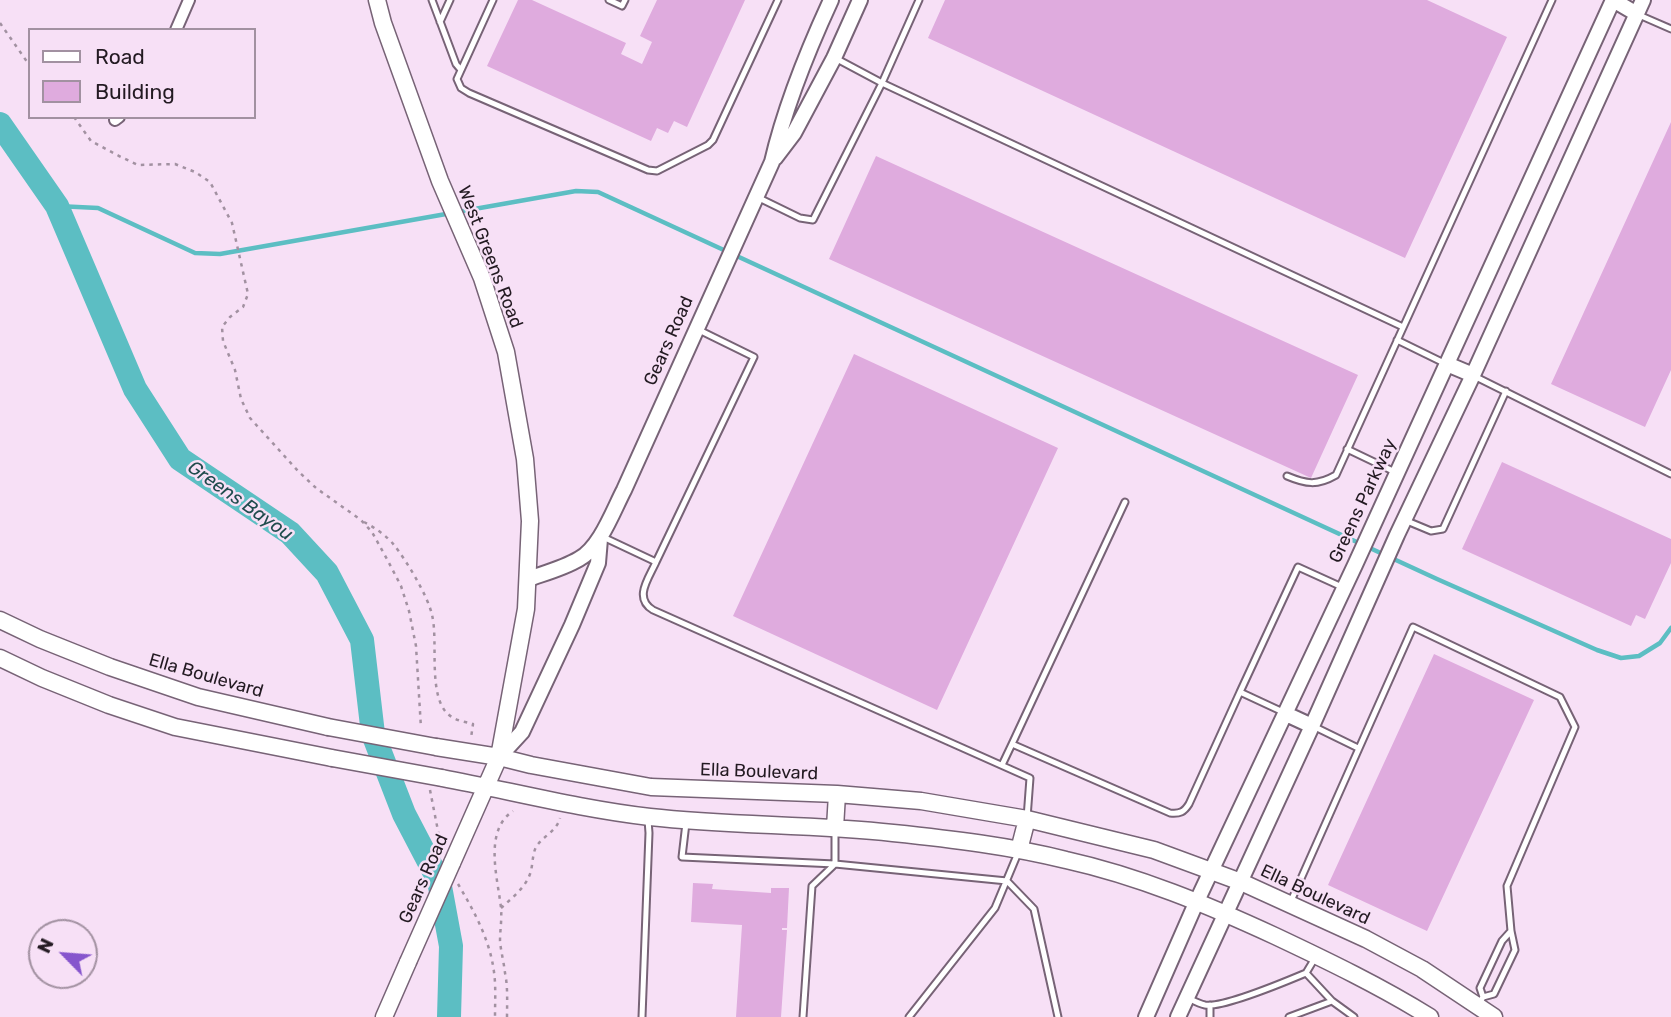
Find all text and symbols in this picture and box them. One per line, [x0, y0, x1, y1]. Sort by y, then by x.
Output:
legend [28, 28, 256, 119]
text: Road [95, 44, 145, 69]
text: Building [95, 79, 175, 104]
street label: West Greens Road [453, 183, 527, 331]
street label: Gears Road [640, 293, 698, 389]
street label: Greens Parkway [1325, 435, 1401, 567]
water label: Greens Bayou [183, 456, 297, 546]
street label: Ella Boulevard [146, 649, 266, 703]
street label: Ella Boulevard [700, 759, 818, 785]
street label: Gears Road [395, 831, 453, 927]
street label: Ella Boulevard [1257, 860, 1373, 930]
north arrow [28, 919, 98, 989]
text: N [32, 935, 59, 957]

